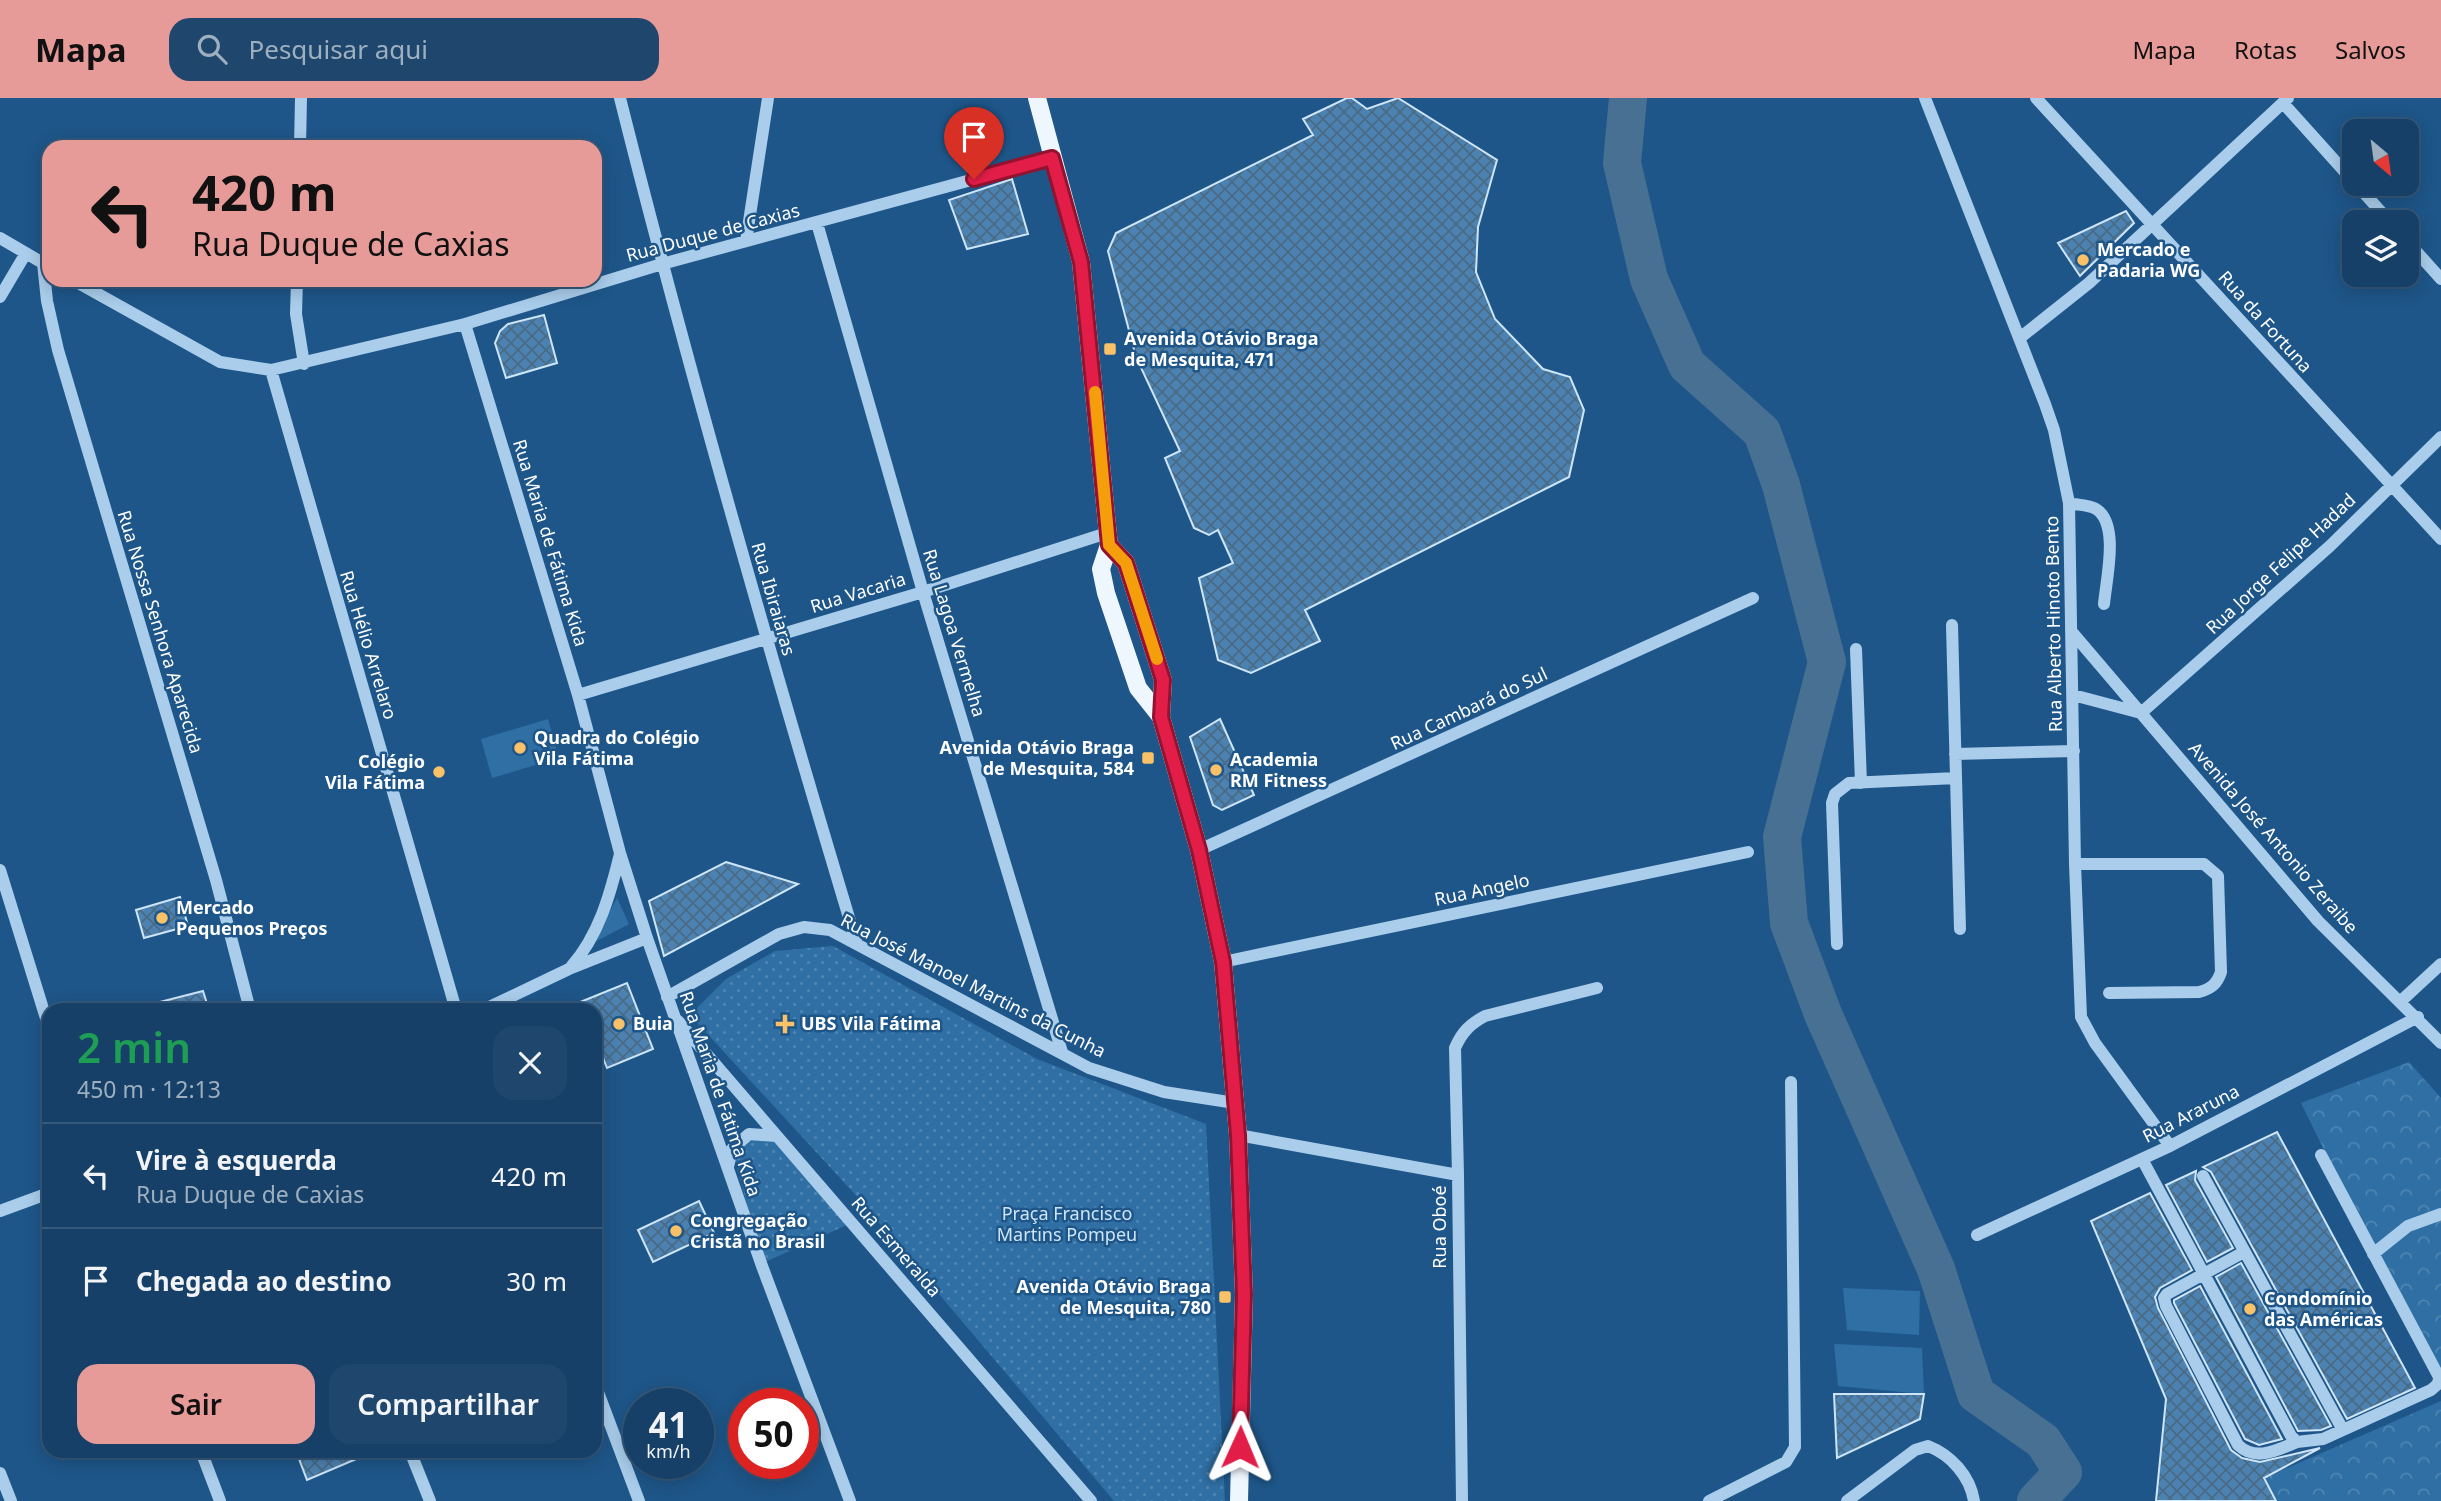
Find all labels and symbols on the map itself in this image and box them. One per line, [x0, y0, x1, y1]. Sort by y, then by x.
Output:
pin [944, 107, 1004, 179]
north arrow [2342, 119, 2418, 196]
street label: Rua Duque de Caxias [623, 197, 802, 267]
place label: Mercado e Padaria WG [2097, 237, 2200, 282]
marker: Mercado e Padaria WG [2075, 252, 2091, 268]
street label: Rua da Fortuna [2214, 265, 2318, 377]
place label: Avenida Otávio Braga de Mesquita, 471 [1124, 326, 1318, 371]
marker: Avenida Otávio Braga de Mesquita, 471 [1102, 341, 1118, 357]
street label: Rua Maria de Fátima Kida [508, 436, 594, 649]
street label: Rua Jorge Felipe Hadad [2200, 488, 2360, 639]
street label: Rua Nossa Senhora Aparecida [112, 507, 209, 756]
street label: Rua Alberto Hinoto Bento [2039, 516, 2067, 732]
street label: Rua Ibiraiaras [746, 539, 802, 658]
street label: Rua Lagoa Vermelha [918, 546, 992, 720]
street label: Rua Vacaria [807, 566, 908, 618]
street label: Rua Hélio Arrelaro [335, 567, 403, 722]
street label: Rua Cambará do Sul [1386, 661, 1551, 755]
place label: Quadra do Colégio Vila Fátima [534, 725, 699, 770]
place label: Avenida Otávio Braga de Mesquita, 584 [940, 735, 1134, 780]
street label: Avenida José Antonio Zeraibe [2184, 736, 2364, 938]
marker: Quadra do Colégio Vila Fátima [512, 740, 528, 756]
place label: Academia RM Fitness [1230, 747, 1327, 792]
place label: Colégio Vila Fátima [325, 749, 425, 794]
marker: Avenida Otávio Braga de Mesquita, 584 [1140, 750, 1156, 766]
marker: Academia RM Fitness [1208, 762, 1224, 778]
marker: Colégio Vila Fátima [431, 764, 447, 780]
street label: Rua Angelo [1432, 867, 1531, 911]
place label: Mercado Pequenos Preços [176, 895, 328, 940]
street label: Rua José Manoel Martins da Cunha [837, 908, 1110, 1063]
marker: Mercado Pequenos Preços [154, 910, 170, 926]
street label: Rua Maria de Fátima Kida [675, 988, 767, 1199]
place label: Buia [633, 1011, 673, 1035]
place label: UBS Vila Fátima [801, 1011, 941, 1035]
marker: UBS Vila Fátima [775, 1014, 795, 1034]
marker: Buia [611, 1016, 627, 1032]
street label: Rua Araruna [2138, 1078, 2243, 1148]
street label: Rua Oboé [1427, 1185, 1451, 1269]
street label: Rua Esmeralda [846, 1191, 947, 1302]
park label: Praça Francisco Martins Pompeu [997, 1201, 1137, 1246]
place label: Congregação Cristã no Brasil [690, 1208, 825, 1253]
marker: Congregação Cristã no Brasil [668, 1223, 684, 1239]
place label: Avenida Otávio Braga de Mesquita, 780 [1017, 1274, 1211, 1319]
place label: Condomínio das Américas [2264, 1286, 2383, 1331]
marker: Avenida Otávio Braga de Mesquita, 780 [1217, 1289, 1233, 1305]
marker: Condomínio das Américas [2242, 1301, 2258, 1317]
speed limit sign: 50 [728, 1388, 819, 1479]
position arrow [1203, 1410, 1277, 1484]

